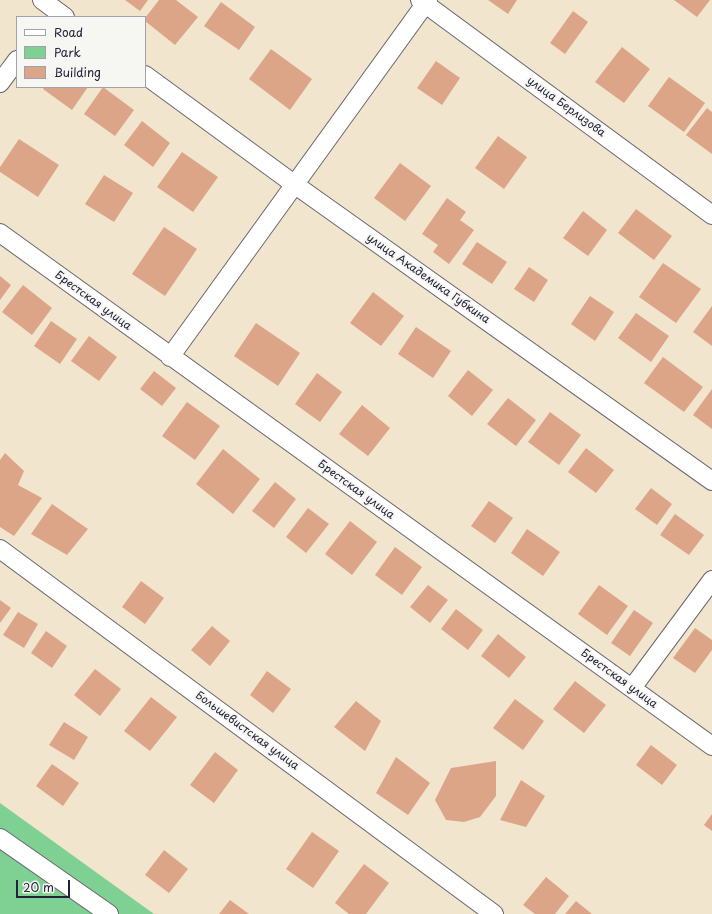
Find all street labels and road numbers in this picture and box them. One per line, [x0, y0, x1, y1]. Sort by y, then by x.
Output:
street label: улица Берлизова [524, 74, 608, 140]
street label: улица Академика Губкина [364, 231, 492, 327]
street label: Брестская улица [52, 269, 134, 333]
street label: Брестская улица [315, 458, 397, 522]
street label: Брестская улица [578, 647, 660, 711]
street label: Большевистская улица [193, 689, 301, 773]

